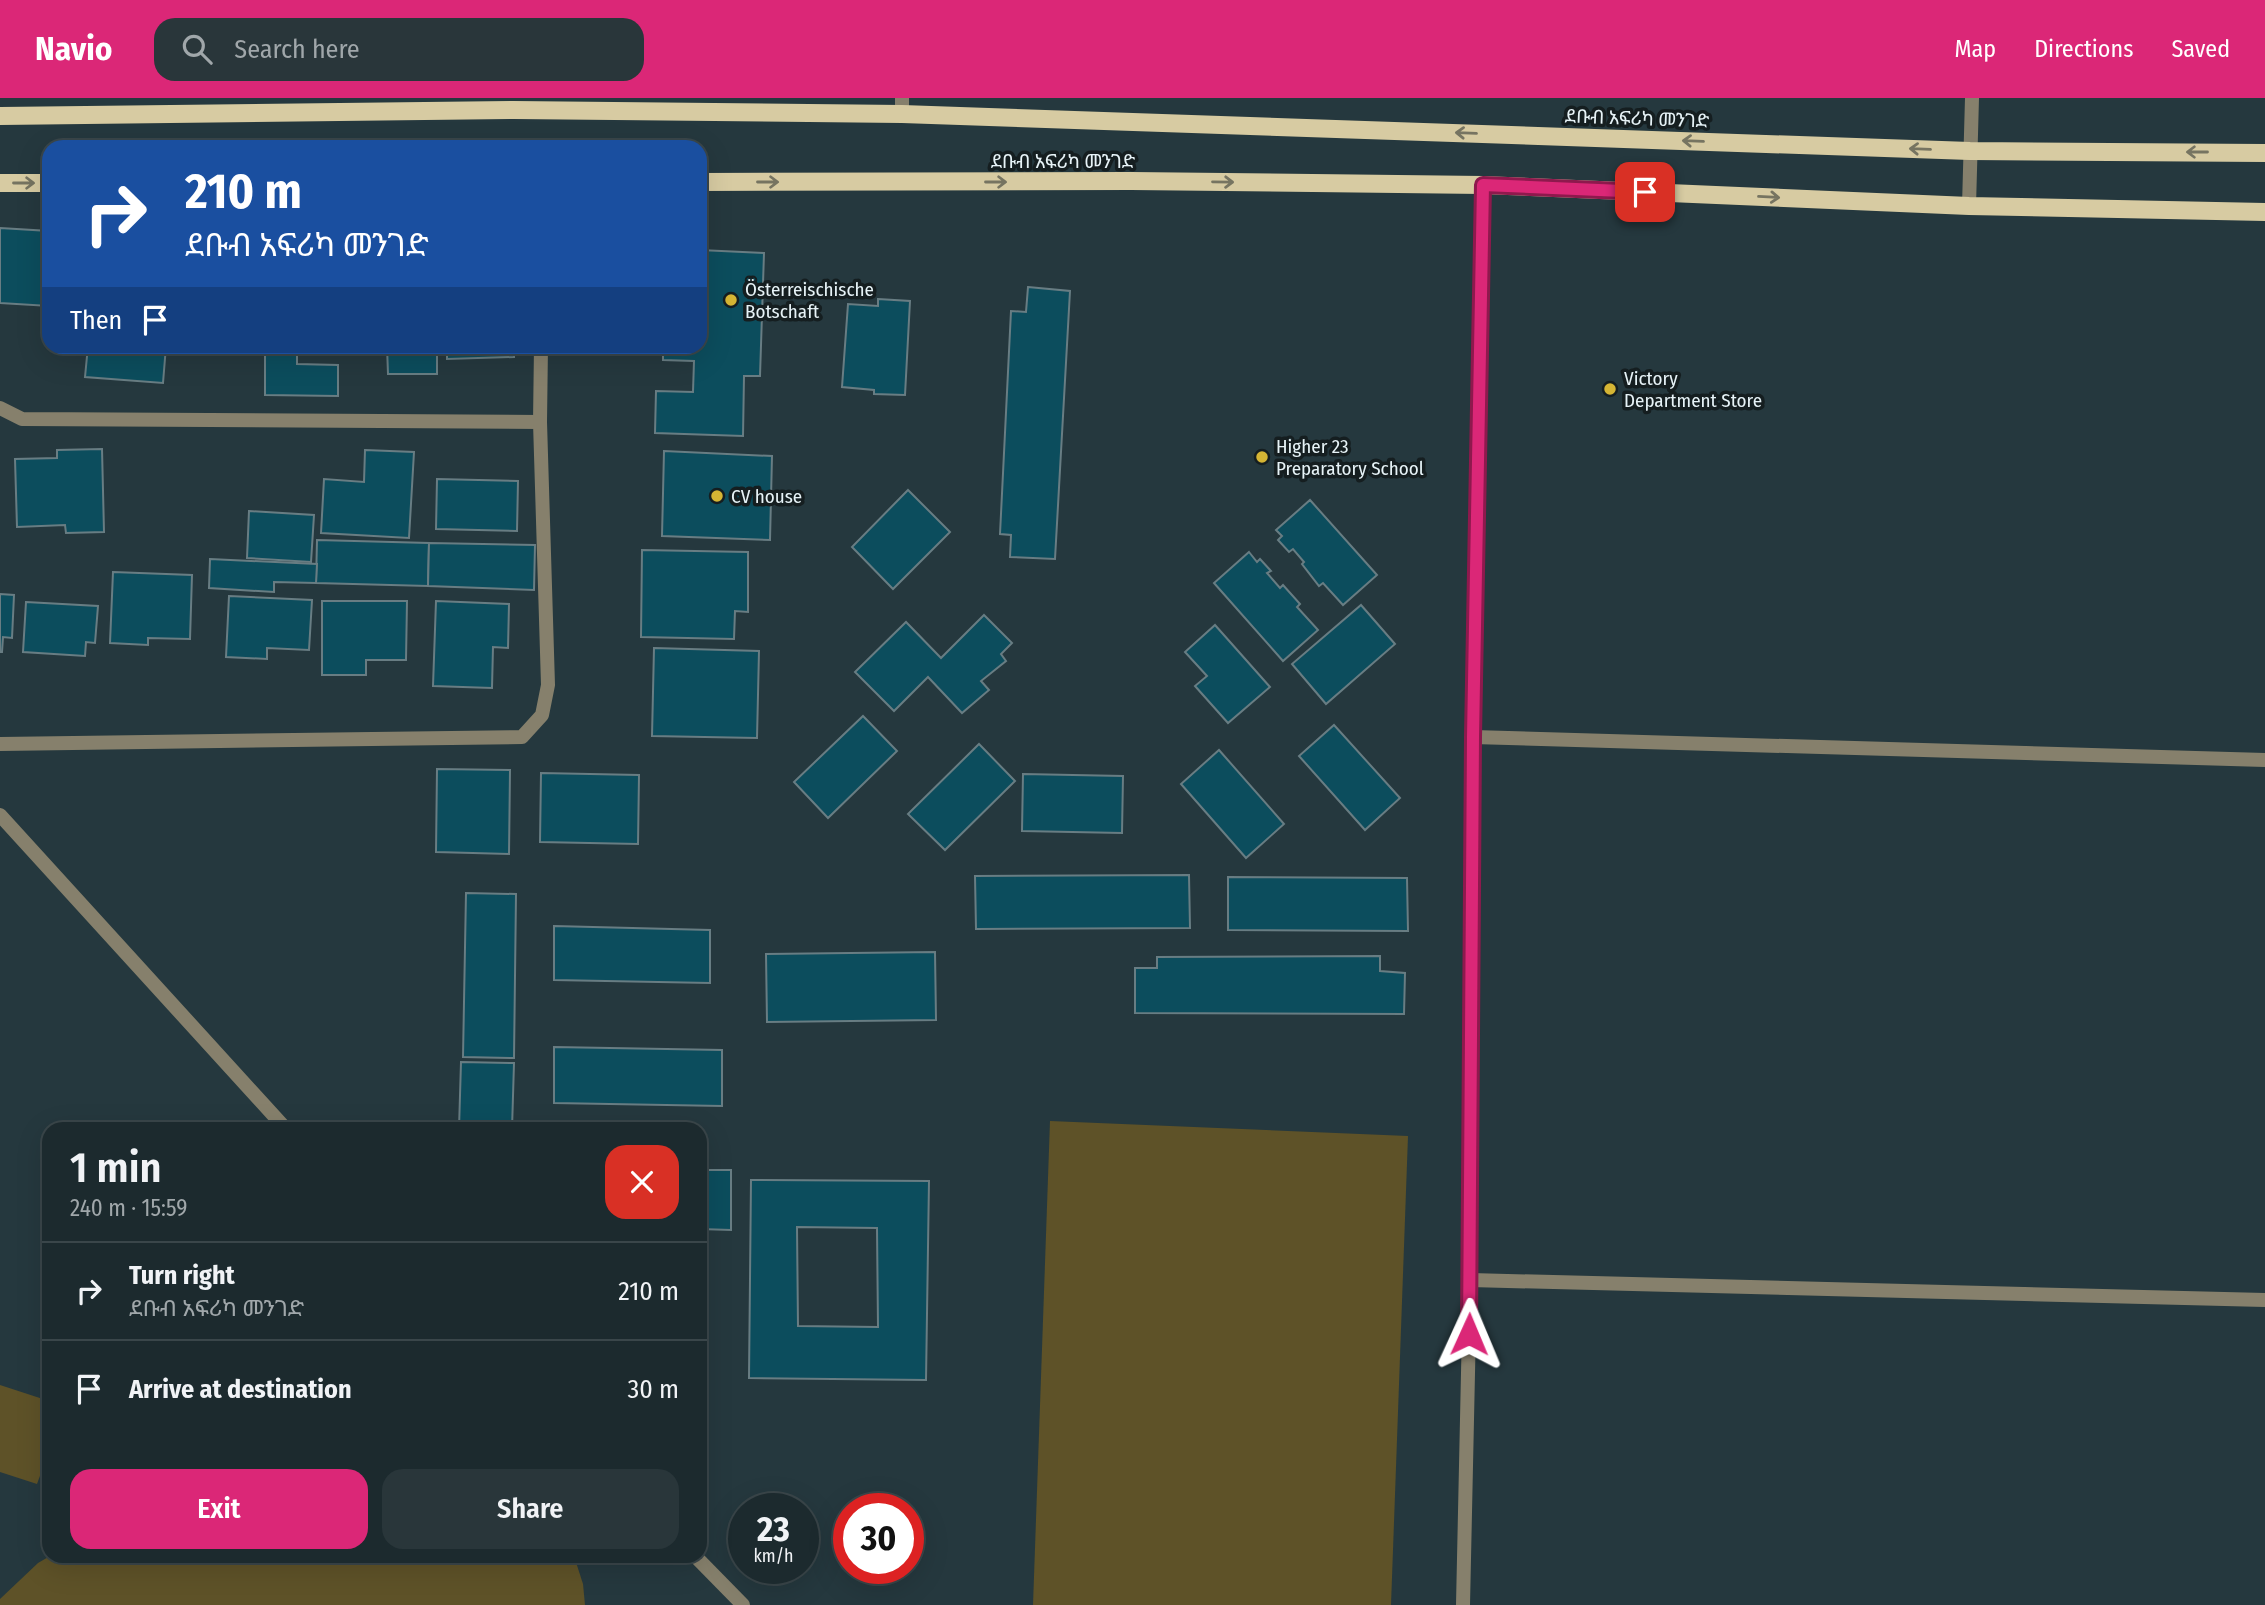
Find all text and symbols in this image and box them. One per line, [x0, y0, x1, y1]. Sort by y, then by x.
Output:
search box [154, 18, 644, 81]
text: Navio [35, 29, 112, 69]
icon: search [178, 30, 216, 68]
text: Search here [234, 34, 360, 65]
text: Map [1955, 35, 1996, 63]
text: Directions [2034, 35, 2133, 63]
text: Saved [2171, 35, 2230, 63]
street label: ደቡብ አፍሪካ መንገድ [1564, 104, 1710, 133]
one-way arrow [1454, 127, 1477, 140]
one-way arrow [1682, 135, 1705, 148]
one-way arrow [1909, 143, 1932, 156]
one-way arrow [2186, 146, 2209, 159]
street label: ደቡብ አፍሪካ መንገድ [991, 150, 1136, 173]
text: 210 m [185, 162, 302, 221]
pin [1615, 162, 1675, 222]
icon: right [70, 168, 161, 259]
icon: arrive [1626, 173, 1664, 211]
one-way arrow [756, 175, 779, 189]
one-way arrow [984, 175, 1007, 189]
one-way arrow [1211, 175, 1234, 189]
one-way arrow [13, 176, 36, 190]
one-way arrow [1757, 191, 1780, 204]
text: ደቡብ አፍሪካ መንገድ [185, 226, 429, 264]
place label: Österreischische Botschaft [745, 278, 874, 323]
marker: Österreischische Botschaft [723, 292, 739, 308]
icon: arrive [136, 301, 174, 339]
text: Then [70, 305, 122, 336]
place label: Victory Department Store [1624, 367, 1762, 412]
marker: Victory Department Store [1602, 381, 1618, 397]
place label: Higher 23 Preparatory School [1276, 435, 1424, 480]
marker: Higher 23 Preparatory School [1254, 449, 1270, 465]
place label: CV house [731, 485, 802, 508]
marker: CV house [709, 488, 725, 504]
text: 1 min [70, 1143, 161, 1193]
button: close [605, 1145, 679, 1219]
text: 240 m · 15:59 [70, 1194, 187, 1222]
text: Turn right [129, 1260, 235, 1291]
icon: right [70, 1272, 108, 1310]
text: 210 m [618, 1276, 679, 1307]
text: ደቡብ አፍሪካ መንገድ [129, 1294, 304, 1322]
position arrow [1432, 1297, 1506, 1371]
icon: arrive [70, 1370, 108, 1408]
text: Arrive at destination [129, 1374, 352, 1405]
text: 30 m [628, 1374, 679, 1405]
button: Exit [70, 1469, 368, 1549]
button: Share [382, 1469, 679, 1549]
speed limit sign: 30 [833, 1493, 924, 1584]
text: 23 [757, 1508, 790, 1550]
text: km/h [753, 1545, 794, 1567]

